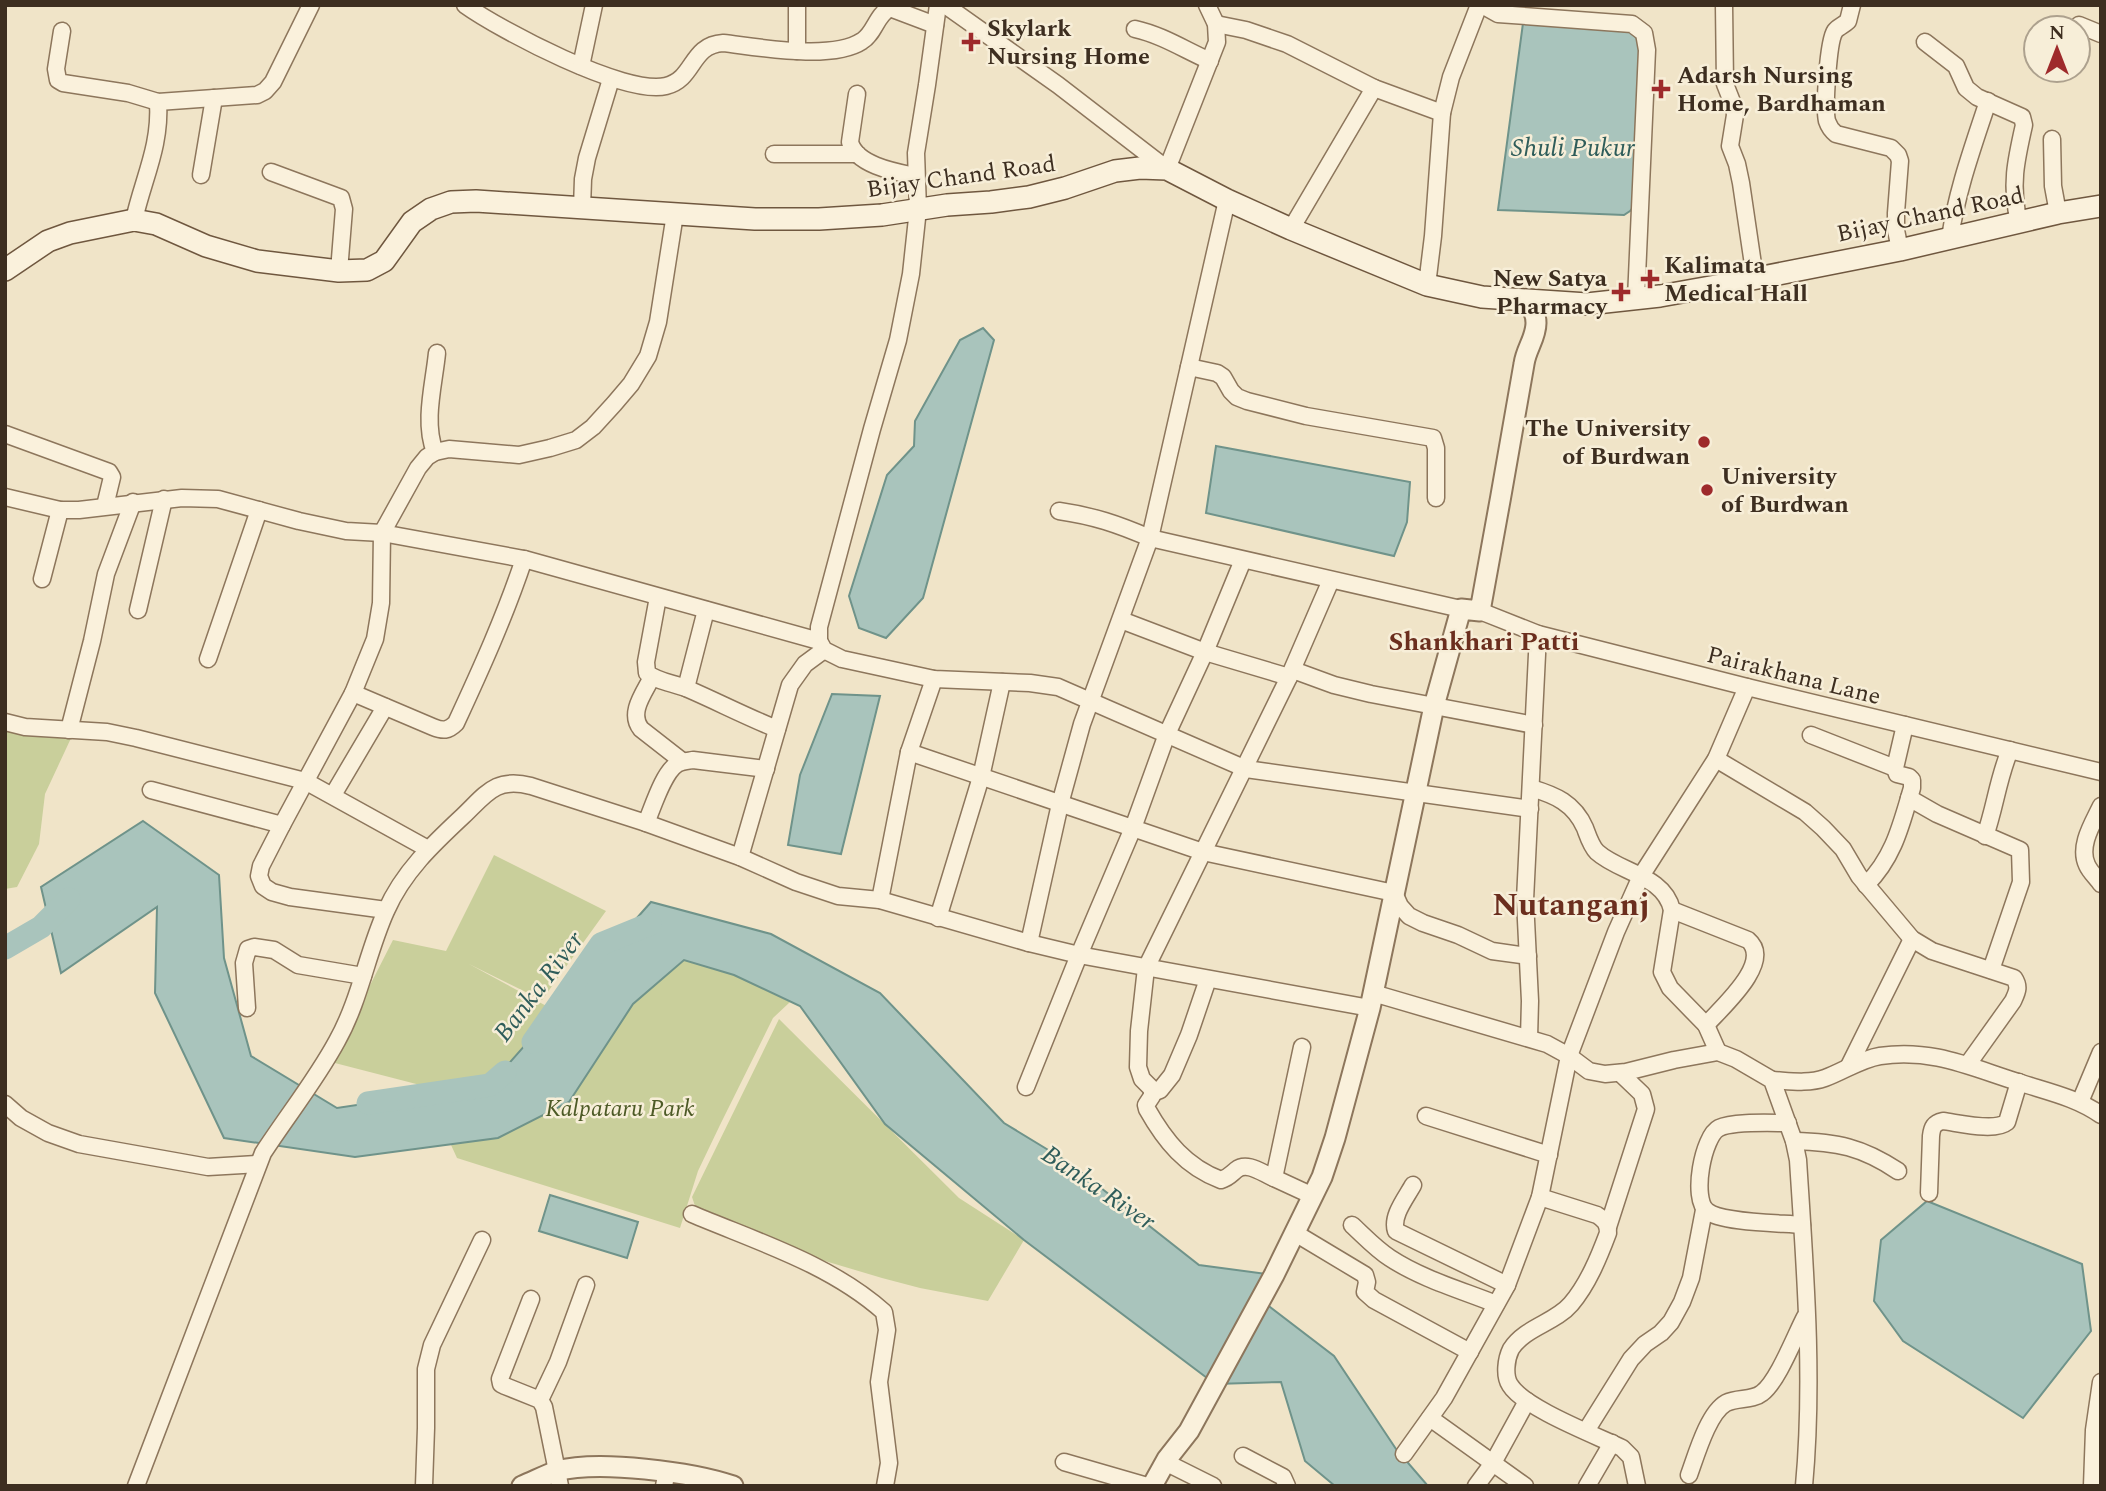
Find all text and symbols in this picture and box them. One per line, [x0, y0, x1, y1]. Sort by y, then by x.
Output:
place label: Skylark Nursing Home [987, 11, 1150, 75]
north arrow [2022, 14, 2092, 84]
text: N [2049, 19, 2065, 48]
marker: Skylark Nursing Home [961, 32, 981, 52]
place label: Adarsh Nursing Home, Bardhaman [1677, 58, 1886, 122]
marker: Adarsh Nursing Home, Bardhaman [1651, 79, 1671, 99]
water label: Shuli Pukur [1511, 128, 1636, 168]
street label: Bijay Chand Road [864, 146, 1058, 208]
street label: Bijay Chand Road [1833, 178, 2027, 252]
place label: Kalimata Medical Hall [1664, 248, 1808, 312]
place label: New Satya Pharmacy [1493, 261, 1609, 325]
marker: Kalimata Medical Hall [1642, 271, 1658, 287]
marker: New Satya Pharmacy [1613, 284, 1629, 300]
place label: The University of Burdwan [1525, 411, 1692, 475]
marker: The University of Burdwan [1696, 434, 1712, 450]
place label: University of Burdwan [1721, 459, 1849, 523]
marker: University of Burdwan [1699, 482, 1715, 498]
district label: Shankhari Patti [1388, 622, 1580, 662]
street label: Pairakhana Lane [1703, 637, 1885, 715]
district label: Nutanganj [1492, 881, 1650, 930]
water label: Banka River [484, 922, 595, 1051]
park label: Kalpataru Park [545, 1091, 695, 1127]
water label: Banka River [1033, 1135, 1164, 1241]

